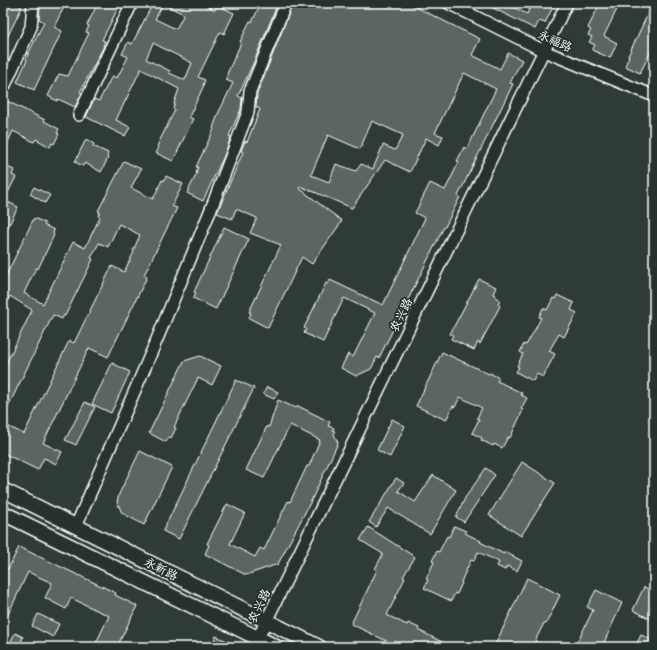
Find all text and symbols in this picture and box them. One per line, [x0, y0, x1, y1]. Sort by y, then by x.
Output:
street label: 永福路 [535, 26, 575, 56]
street label: 农兴路 [386, 295, 416, 335]
street label: 永新路 [141, 554, 181, 584]
street label: 农兴路 [244, 586, 274, 626]

